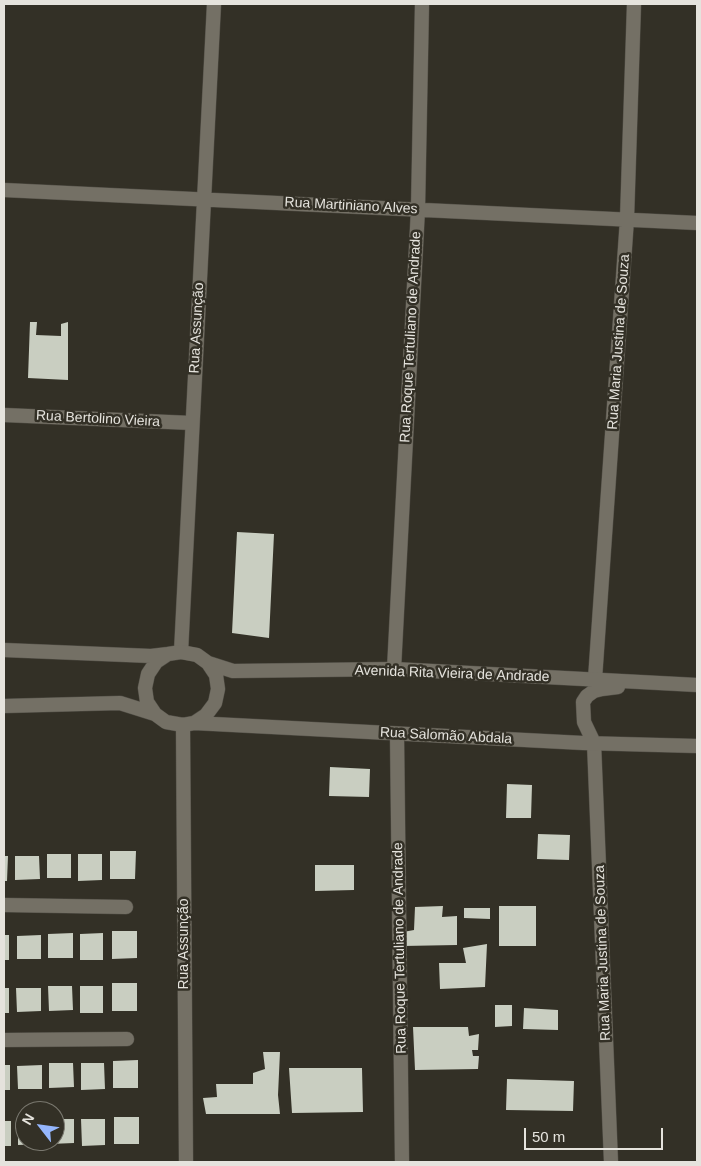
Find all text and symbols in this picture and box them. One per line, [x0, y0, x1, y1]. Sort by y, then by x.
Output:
street label: Rua Martiniano Alves [284, 194, 418, 218]
street label: Rua Roque Tertuliano de Andrade [397, 231, 425, 443]
street label: Rua Maria Justina de Souza [604, 254, 634, 430]
street label: Rua Assunção [186, 282, 208, 374]
street label: Rua Bertolino Vieira [36, 407, 160, 431]
street label: Avenida Rita Vieira de Andrade [354, 662, 550, 686]
street label: Rua Salomão Abdala [379, 724, 513, 748]
street label: Rua Roque Tertuliano de Andrade [390, 842, 410, 1054]
street label: Rua Maria Justina de Souza [592, 865, 614, 1041]
street label: Rua Assunção [176, 898, 192, 990]
north arrow [15, 1101, 65, 1151]
text: N [18, 1111, 37, 1127]
scale bar [526, 1118, 665, 1150]
text: 50 m [532, 1128, 565, 1145]

